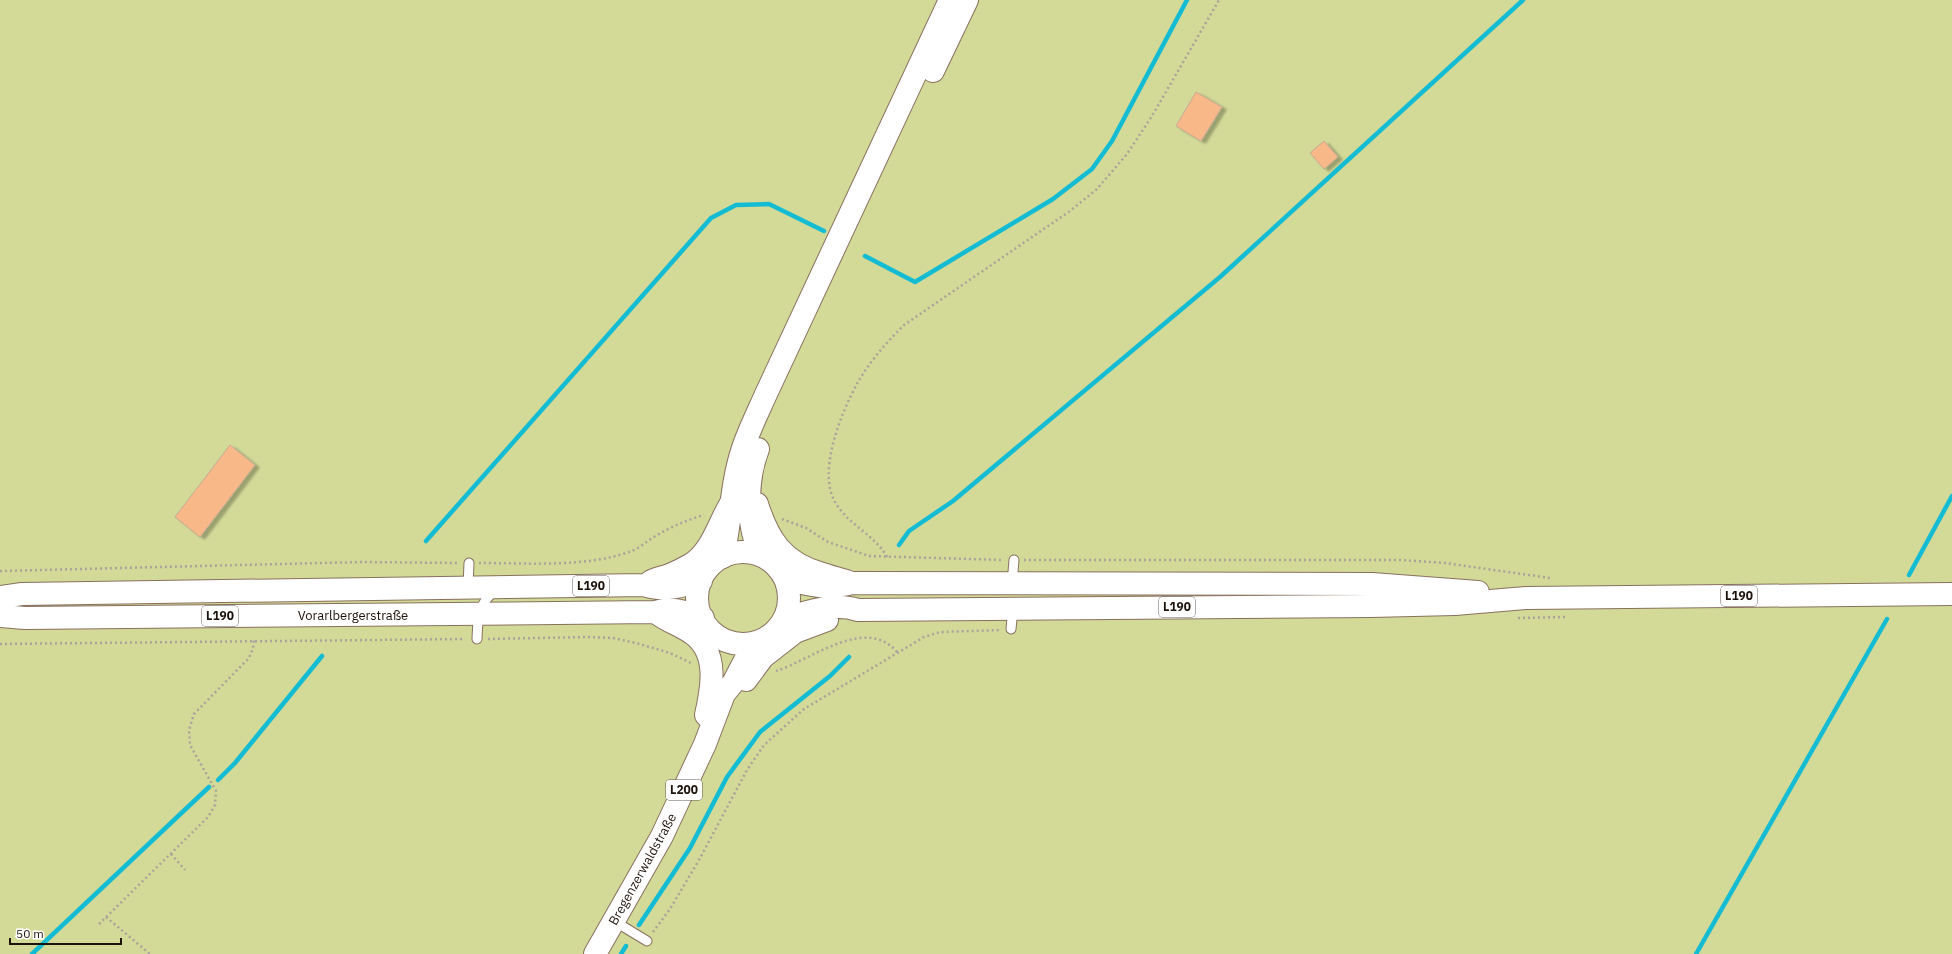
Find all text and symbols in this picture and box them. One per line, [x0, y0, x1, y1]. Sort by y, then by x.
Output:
road number: L190 [573, 576, 609, 596]
road number: L190 [1721, 586, 1757, 606]
road number: L190 [1159, 597, 1195, 617]
road number: L190 [202, 606, 238, 626]
street label: Vorarlbergerstraße [298, 607, 408, 624]
road number: L200 [666, 780, 702, 800]
street label: Bregenzerwaldstraße [605, 810, 680, 928]
scale bar [10, 920, 121, 946]
text: 50 m [16, 926, 44, 941]

